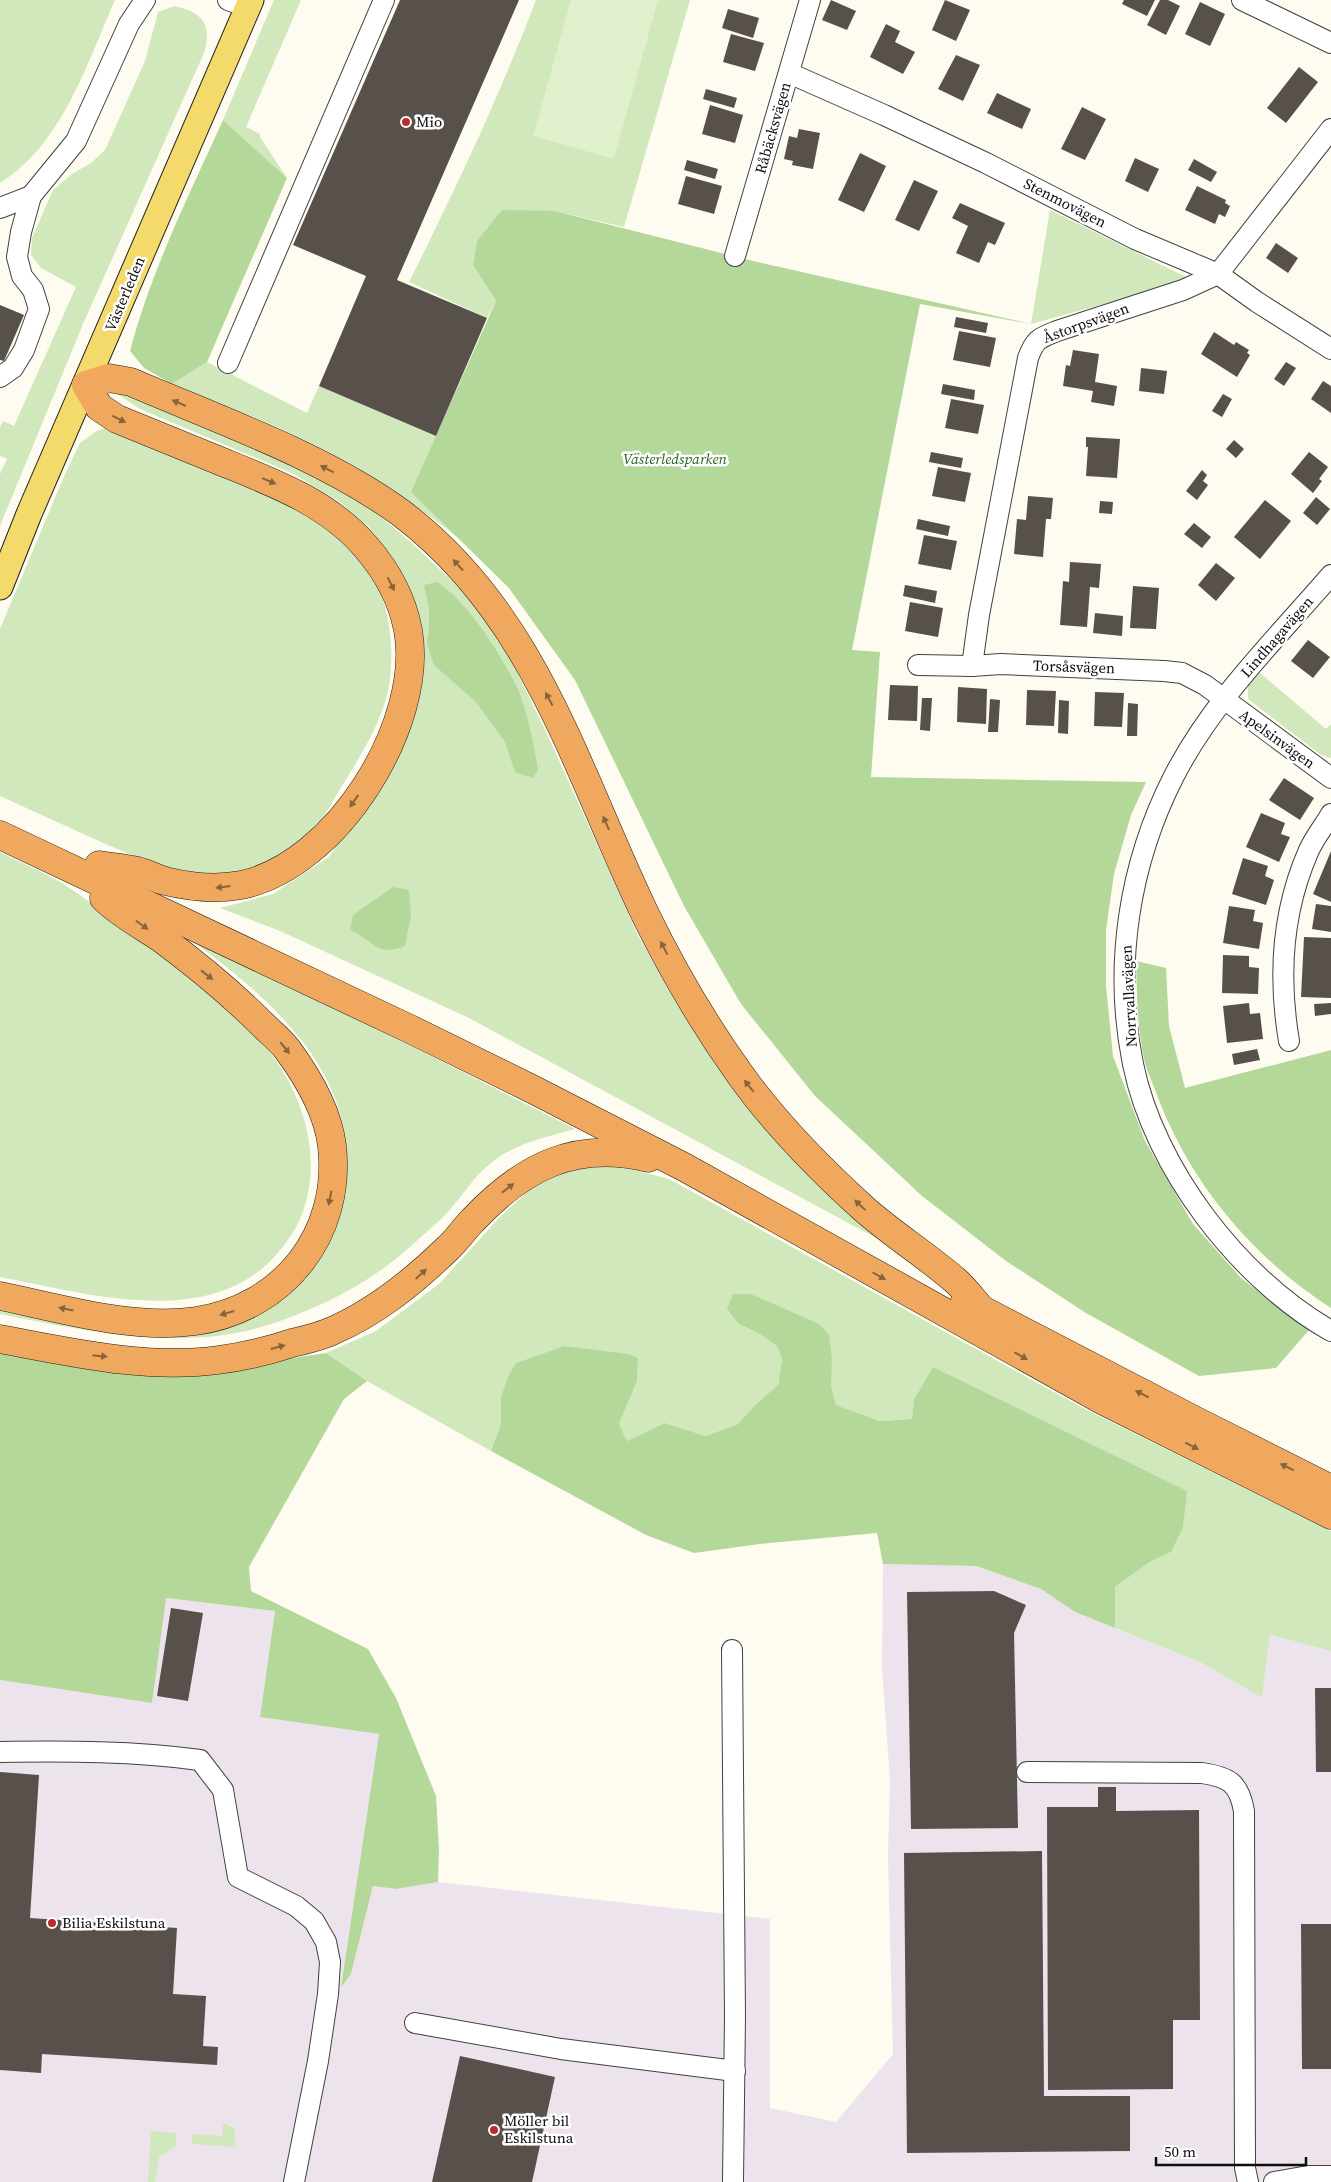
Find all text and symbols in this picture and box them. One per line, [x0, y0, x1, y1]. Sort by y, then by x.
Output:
street label: Råbäcksvägen [749, 80, 796, 176]
place label: Mio [416, 111, 442, 132]
marker: Mio [400, 116, 412, 128]
street label: Stenmovägen [1020, 173, 1110, 232]
street label: Västerleden [99, 253, 150, 334]
street label: Åstorpsvägen [1040, 297, 1132, 348]
one-way arrow [171, 399, 186, 407]
one-way arrow [112, 415, 126, 423]
park label: Västerledsparken [623, 448, 728, 469]
one-way arrow [320, 465, 335, 474]
one-way arrow [262, 478, 276, 486]
one-way arrow [452, 559, 464, 571]
one-way arrow [387, 577, 395, 591]
street label: Lindhagavägen [1235, 591, 1318, 682]
street label: Torsåsvägen [1033, 655, 1115, 678]
one-way arrow [545, 691, 553, 706]
street label: Apelsinvägen [1235, 704, 1319, 773]
one-way arrow [349, 794, 359, 808]
one-way arrow [601, 816, 609, 830]
one-way arrow [215, 883, 231, 891]
one-way arrow [135, 920, 148, 930]
one-way arrow [659, 942, 668, 955]
street label: Norrvallavägen [1115, 944, 1142, 1048]
one-way arrow [200, 969, 213, 980]
one-way arrow [280, 1041, 291, 1054]
one-way arrow [744, 1080, 755, 1093]
one-way arrow [501, 1183, 515, 1193]
one-way arrow [326, 1191, 334, 1207]
one-way arrow [855, 1199, 867, 1211]
one-way arrow [414, 1268, 426, 1280]
one-way arrow [873, 1271, 886, 1280]
one-way arrow [58, 1305, 74, 1313]
one-way arrow [219, 1309, 234, 1317]
one-way arrow [271, 1343, 286, 1351]
one-way arrow [92, 1352, 108, 1360]
one-way arrow [1013, 1352, 1028, 1360]
one-way arrow [1135, 1390, 1149, 1398]
one-way arrow [1185, 1442, 1199, 1450]
one-way arrow [1280, 1463, 1295, 1471]
place label: Bilia Eskilstuna [62, 1912, 166, 1933]
marker: Bilia Eskilstuna [46, 1917, 58, 1929]
place label: Möller bil Eskilstuna [504, 2110, 574, 2148]
marker: Möller bil Eskilstuna [488, 2124, 500, 2136]
scale bar [1156, 2134, 1306, 2166]
text: 50 m [1164, 2141, 1196, 2162]

